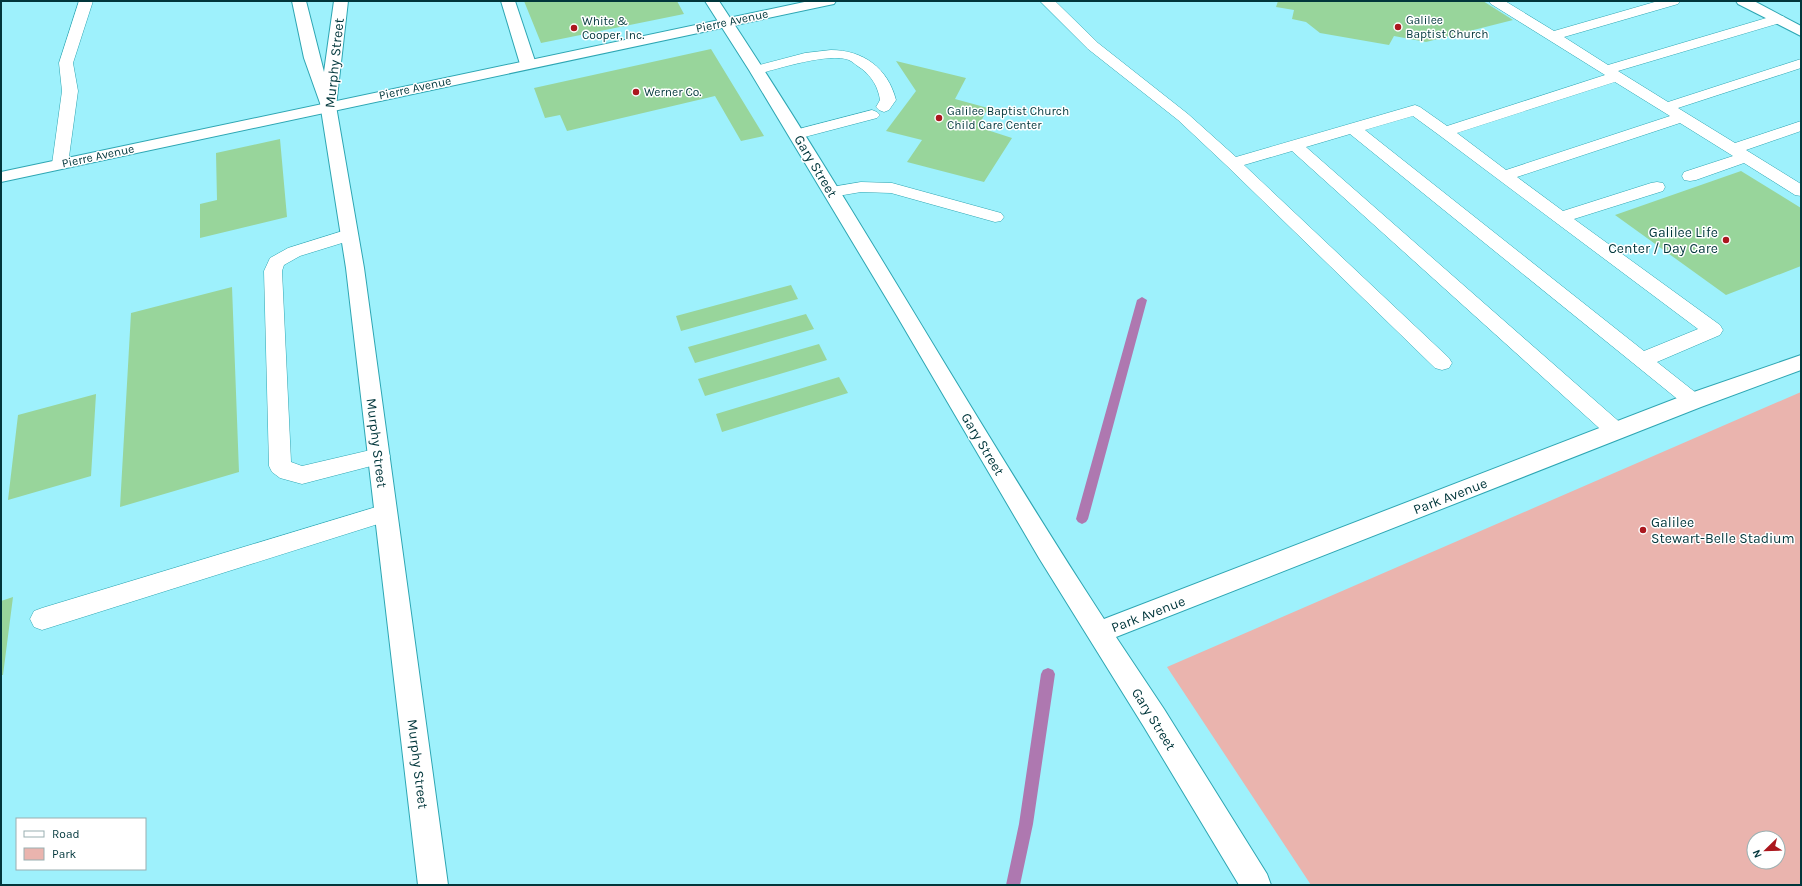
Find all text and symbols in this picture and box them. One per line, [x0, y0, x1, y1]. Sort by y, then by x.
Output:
street label: Pierre Avenue [695, 7, 769, 35]
place label: Galilee Baptist Church [1406, 13, 1488, 41]
place label: White & Cooper, Inc. [582, 14, 644, 42]
street label: Murphy Street [321, 17, 348, 109]
marker: Galilee Baptist Church [1393, 22, 1403, 32]
marker: White & Cooper, Inc. [569, 23, 579, 33]
street label: Pierre Avenue [378, 74, 452, 102]
place label: Werner Co. [644, 85, 702, 99]
marker: Werner Co. [631, 87, 641, 97]
place label: Galilee Baptist Church Child Care Center [947, 104, 1069, 132]
marker: Galilee Baptist Church Child Care Center [934, 113, 944, 123]
street label: Gary Street [790, 132, 841, 201]
street label: Pierre Avenue [61, 142, 135, 170]
place label: Galilee Life Center / Day Care [1608, 224, 1718, 257]
marker: Galilee Life Center / Day Care [1721, 235, 1731, 245]
street label: Murphy Street [363, 397, 390, 489]
street label: Gary Street [957, 410, 1008, 479]
street label: Park Avenue [1411, 475, 1490, 518]
place label: Galilee Stewart-Belle Stadium [1651, 514, 1795, 547]
marker: Galilee Stewart-Belle Stadium [1638, 525, 1648, 535]
street label: Park Avenue [1109, 593, 1188, 636]
street label: Gary Street [1128, 685, 1179, 753]
street label: Murphy Street [404, 718, 431, 810]
legend [16, 818, 146, 870]
text: Road [52, 827, 80, 841]
north arrow [1746, 830, 1786, 870]
text: Park [52, 847, 77, 861]
text: N [1750, 848, 1765, 860]

